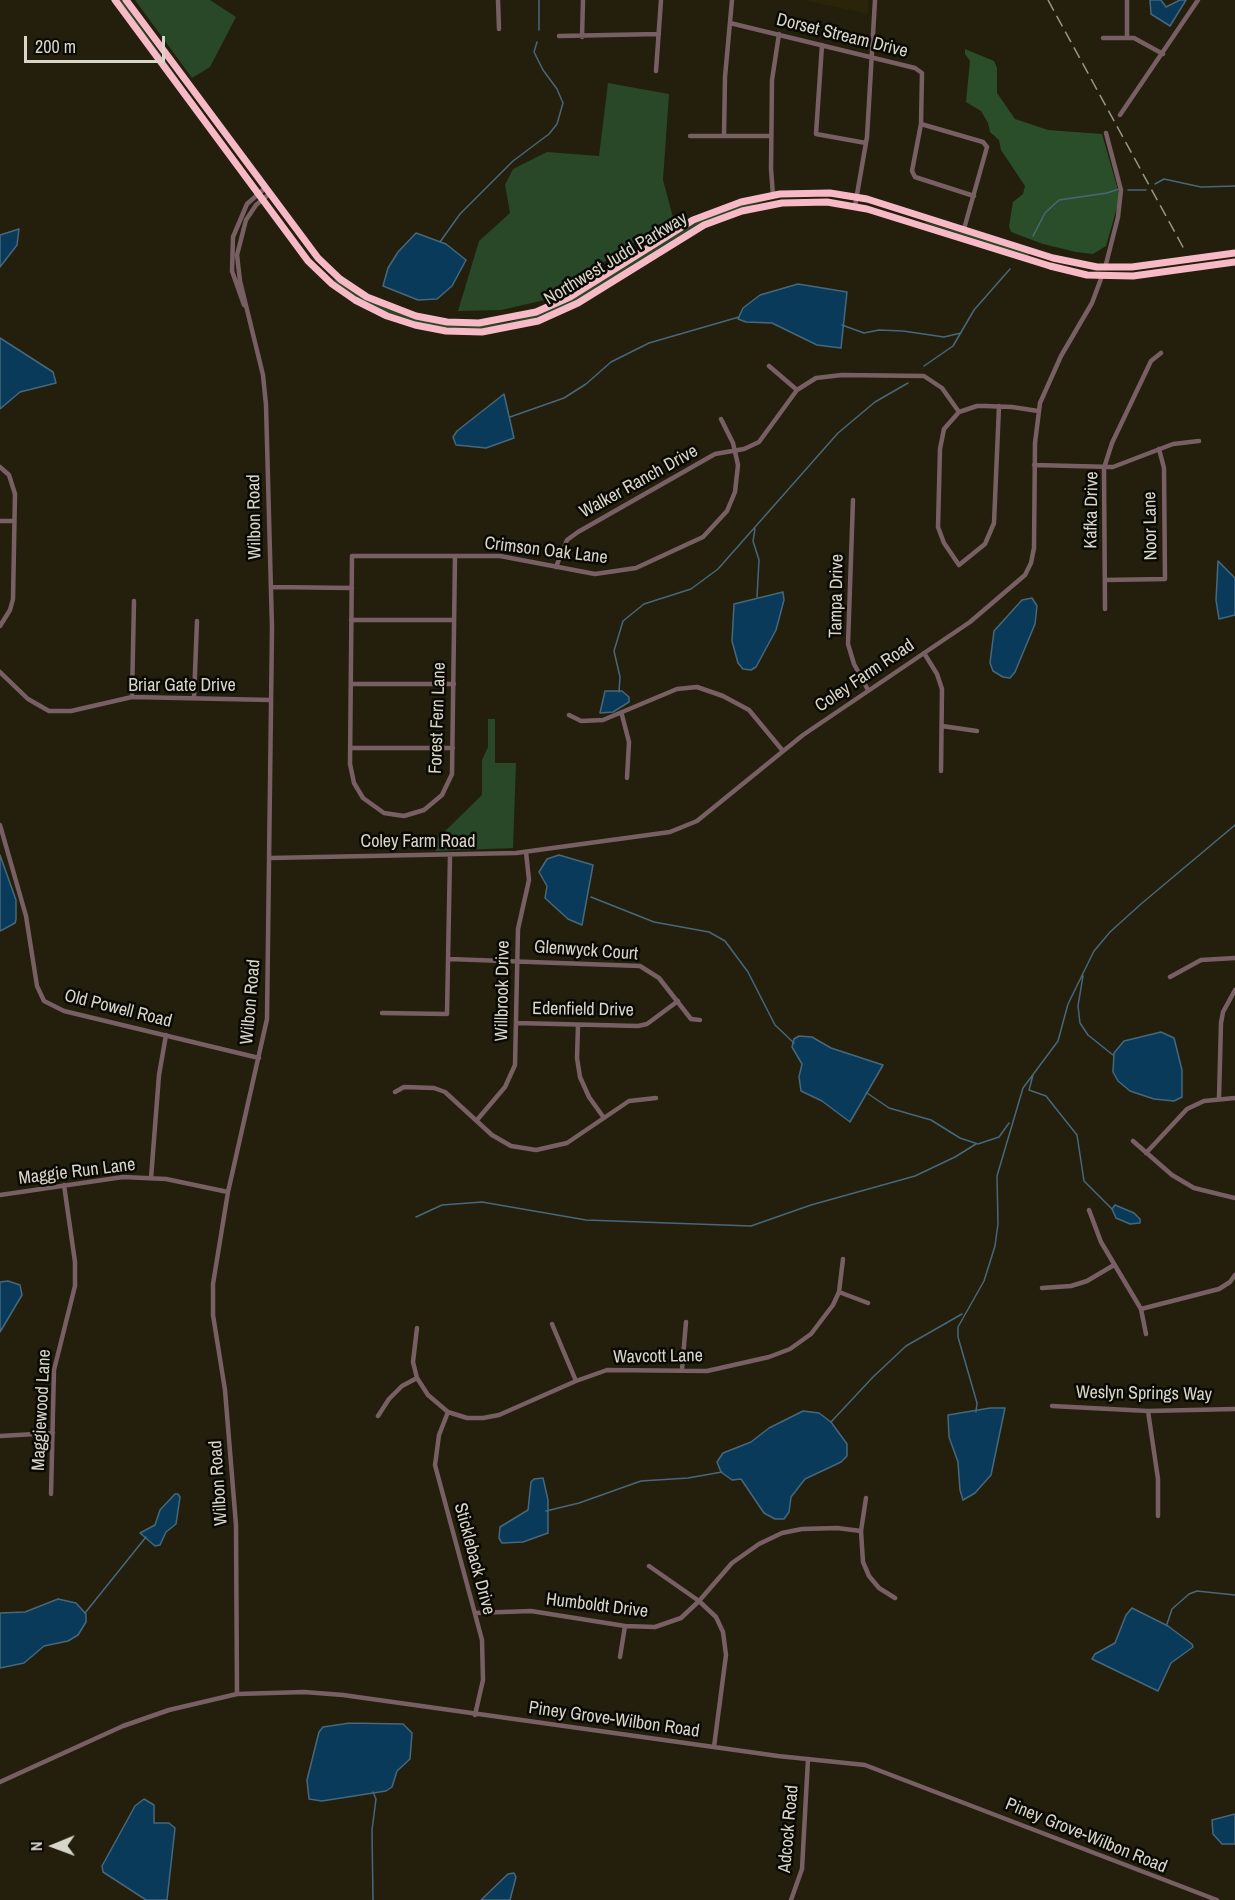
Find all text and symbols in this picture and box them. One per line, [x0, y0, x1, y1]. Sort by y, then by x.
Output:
street label: Dorset Stream Drive [774, 9, 910, 63]
scale bar [27, 24, 168, 62]
text: 200 m [35, 34, 76, 59]
street label: Northwest Judd Parkway [540, 208, 692, 310]
street label: Walker Ranch Drive [576, 441, 702, 523]
street label: Kafka Drive [1081, 471, 1103, 549]
street label: Wilbon Road [243, 474, 267, 560]
street label: Noor Lane [1140, 491, 1162, 561]
street label: Crimson Oak Lane [483, 533, 609, 569]
street label: Tampa Drive [825, 554, 849, 638]
street label: Coley Farm Road [811, 635, 919, 717]
street label: Forest Fern Lane [425, 662, 451, 774]
street label: Briar Gate Drive [128, 675, 236, 697]
street label: Coley Farm Road [361, 831, 475, 853]
street label: Glenwyck Court [533, 937, 639, 965]
street label: Willbrook Drive [491, 940, 515, 1042]
street label: Wilbon Road [237, 959, 265, 1045]
street label: Old Powell Road [62, 985, 174, 1033]
street label: Edenfield Drive [532, 998, 634, 1022]
street label: Maggie Run Lane [17, 1154, 137, 1190]
street label: Wavcott Lane [613, 1345, 703, 1369]
street label: Maggiewood Lane [28, 1349, 56, 1471]
street label: Weslyn Springs Way [1076, 1382, 1212, 1406]
street label: Wilbon Road [205, 1440, 233, 1526]
street label: Stickleback Drive [449, 1501, 499, 1617]
street label: Humboldt Drive [545, 1589, 649, 1623]
street label: Piney Grove-Wilbon Road [527, 1697, 701, 1743]
street label: Adcock Road [774, 1784, 804, 1874]
street label: Piney Grove-Wilbon Road [1002, 1794, 1170, 1878]
north arrow [24, 1816, 84, 1876]
text: N [25, 1841, 47, 1851]

